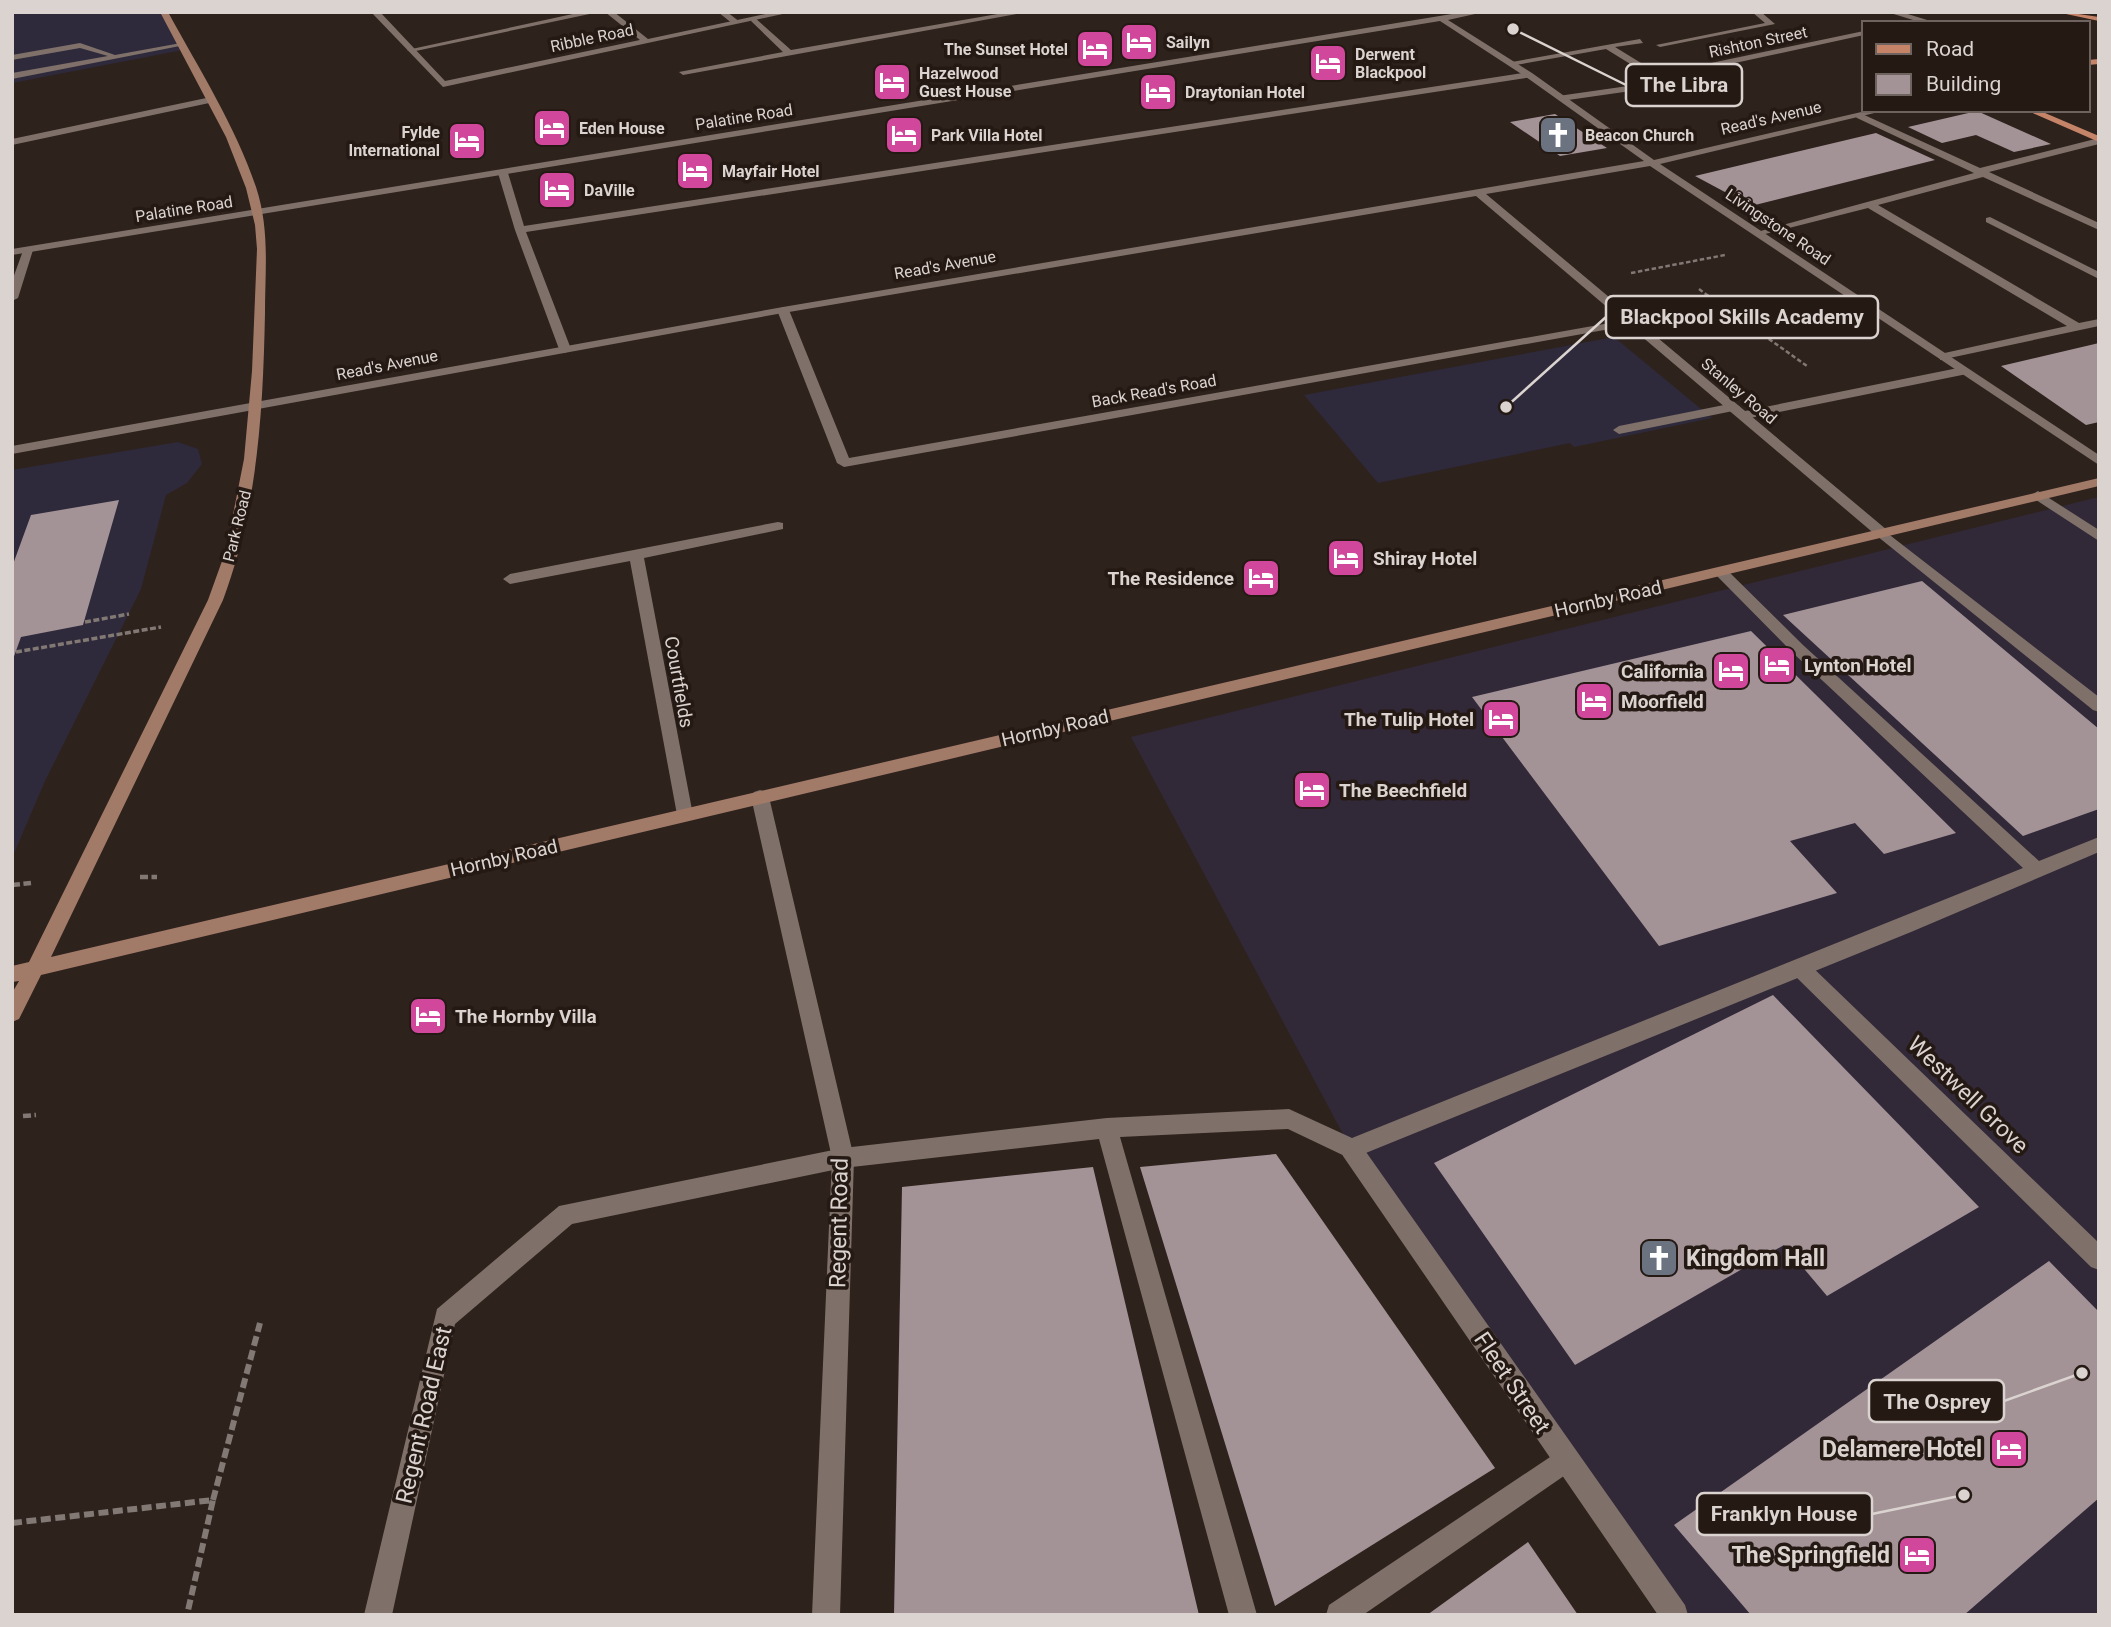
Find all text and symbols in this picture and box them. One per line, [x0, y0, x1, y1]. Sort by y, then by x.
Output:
street label: Ribble Road [549, 20, 635, 56]
hotel icon: Sailyn [1118, 21, 1160, 63]
legend [1862, 21, 2090, 112]
street label: Rishton Street [1707, 22, 1809, 62]
hotel icon: The Sunset Hotel [1074, 28, 1116, 70]
place label: Sailyn [1166, 33, 1210, 52]
text: Road [1926, 37, 1974, 61]
place label: The Sunset Hotel [944, 40, 1068, 59]
hotel icon: Derwent Blackpool [1307, 42, 1349, 84]
place label: Derwent Blackpool [1355, 45, 1426, 82]
hotel icon: Hazelwood Guest House [871, 61, 913, 103]
place label: Hazelwood Guest House [919, 64, 1012, 101]
callout: The Libra [1626, 64, 1742, 106]
hotel icon: Draytonian Hotel [1137, 71, 1179, 113]
text: Building [1926, 72, 2001, 96]
text: The Libra [1640, 73, 1728, 97]
place label: Draytonian Hotel [1185, 83, 1305, 102]
street label: Read's Avenue [1719, 97, 1823, 139]
street label: Palatine Road [694, 100, 794, 134]
hotel icon: Eden House [531, 107, 573, 149]
hotel icon: Park Villa Hotel [883, 114, 925, 156]
church icon: Beacon Church [1537, 114, 1579, 156]
place label: Eden House [579, 119, 665, 138]
hotel icon: Fylde International [446, 120, 488, 162]
place label: Fylde International [348, 123, 440, 160]
place label: Park Villa Hotel [931, 126, 1042, 145]
place label: Beacon Church [1585, 126, 1694, 145]
hotel icon: Mayfair Hotel [674, 150, 716, 192]
place label: Mayfair Hotel [722, 162, 820, 181]
hotel icon: DaVille [536, 169, 578, 211]
place label: DaVille [584, 181, 635, 200]
street label: Livingstone Road [1722, 185, 1834, 269]
street label: Palatine Road [134, 192, 234, 226]
street label: Read's Avenue [893, 247, 997, 283]
callout: Blackpool Skills Academy [1606, 296, 1878, 338]
text: Blackpool Skills Academy [1620, 305, 1864, 329]
street label: Read's Avenue [335, 346, 439, 384]
street label: Stanley Road [1697, 354, 1781, 428]
street label: Back Read's Road [1090, 371, 1218, 411]
street label: Park Road [219, 488, 255, 564]
hotel icon: Shiray Hotel [1325, 537, 1367, 579]
place label: Shiray Hotel [1373, 547, 1477, 570]
hotel icon: The Residence [1240, 557, 1282, 599]
place label: The Residence [1108, 567, 1234, 590]
street label: Hornby Road [1552, 576, 1664, 622]
street label: Courtfields [660, 634, 698, 730]
hotel icon: Lynton Hotel [1756, 644, 1798, 686]
hotel icon: California [1710, 650, 1752, 692]
place label: Lynton Hotel [1804, 654, 1911, 677]
place label: California [1621, 660, 1704, 683]
hotel icon: Moorfield [1573, 680, 1615, 722]
place label: Moorfield [1621, 690, 1704, 713]
hotel icon: The Tulip Hotel [1480, 698, 1522, 740]
street label: Hornby Road [999, 705, 1111, 751]
place label: The Tulip Hotel [1344, 708, 1474, 731]
hotel icon: The Beechfield [1291, 769, 1333, 811]
place label: The Beechfield [1339, 779, 1467, 802]
street label: Hornby Road [448, 835, 560, 881]
hotel icon: The Hornby Villa [407, 995, 449, 1037]
place label: The Hornby Villa [455, 1005, 597, 1028]
street label: Westwell Grove [1902, 1031, 2034, 1159]
street label: Regent Road [824, 1158, 854, 1288]
church icon: Kingdom Hall [1638, 1237, 1680, 1279]
place label: Kingdom Hall [1686, 1245, 1825, 1272]
street label: Regent Road East [391, 1324, 457, 1506]
street label: Fleet Street [1468, 1327, 1556, 1439]
callout: The Osprey [1869, 1380, 2004, 1422]
text: The Osprey [1883, 1390, 1991, 1414]
hotel icon: Delamere Hotel [1988, 1428, 2030, 1470]
place label: Delamere Hotel [1822, 1436, 1982, 1463]
callout: Franklyn House [1697, 1493, 1872, 1535]
text: Franklyn House [1711, 1502, 1857, 1526]
hotel icon: The Springfield [1896, 1534, 1938, 1576]
place label: The Springfield [1732, 1542, 1890, 1569]

